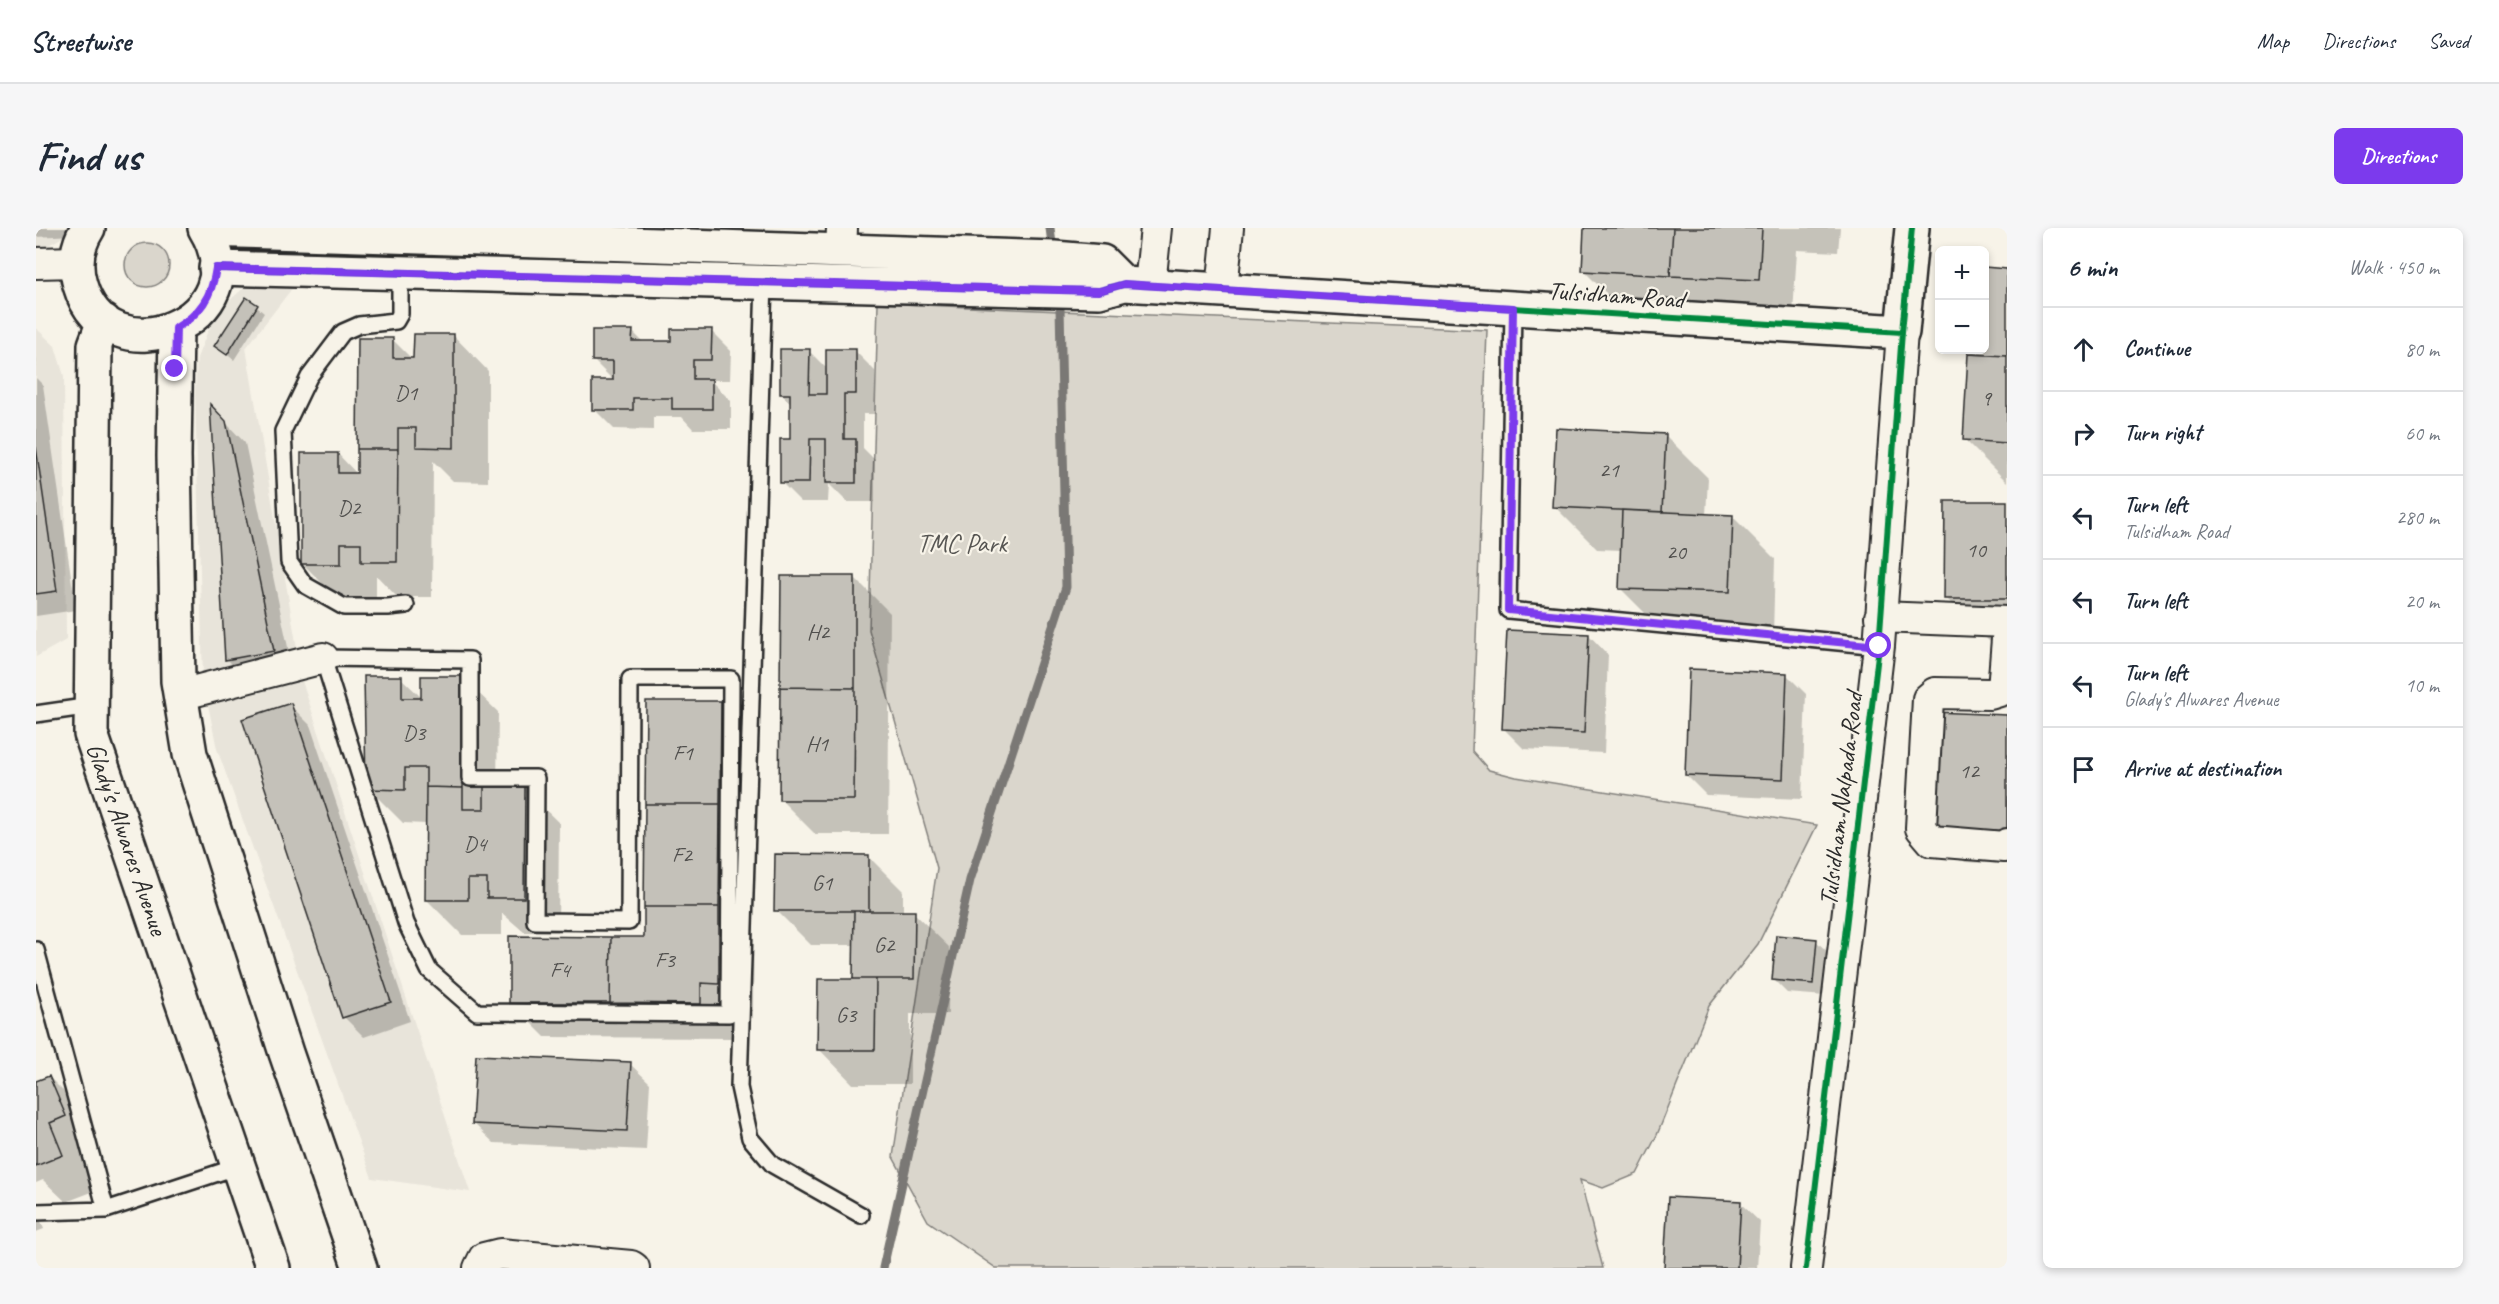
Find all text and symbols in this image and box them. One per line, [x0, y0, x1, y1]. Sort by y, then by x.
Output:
text: Streetwise [30, 24, 131, 59]
text: Map [2257, 28, 2289, 54]
text: Directions [2322, 28, 2395, 54]
text: Saved [2428, 28, 2469, 54]
button: Directions [2334, 128, 2463, 184]
text: Find us [36, 130, 141, 183]
map controls [1935, 246, 1989, 354]
button: + [1935, 246, 1989, 300]
text: 6 min [2067, 251, 2117, 284]
text: Walk · 450 m [2349, 255, 2439, 280]
street label: Tulsidham Road [1547, 274, 1689, 316]
button: − [1935, 300, 1989, 354]
icon: ahead [2067, 333, 2100, 366]
text: Continue [2124, 335, 2190, 363]
text: 80 m [2405, 337, 2439, 362]
route end [161, 355, 187, 381]
house number: D1 [395, 379, 418, 407]
house number: 9 [1981, 384, 1993, 412]
icon: right [2067, 417, 2100, 450]
text: Turn right [2124, 419, 2201, 447]
text: 60 m [2405, 421, 2439, 446]
house number: 21 [1599, 456, 1620, 484]
text: Turn left [2124, 491, 2188, 519]
house number: D2 [338, 494, 362, 522]
icon: left [2067, 501, 2100, 534]
text: 280 m [2396, 505, 2439, 530]
text: Tulsidham Road [2124, 519, 2229, 544]
park label: TMC Park [917, 527, 1008, 560]
house number: 10 [1966, 536, 1988, 564]
house number: 20 [1666, 538, 1688, 566]
icon: left [2067, 585, 2100, 618]
text: Turn left [2124, 587, 2188, 615]
text: 20 m [2405, 589, 2439, 614]
house number: H2 [807, 618, 831, 646]
route start [1865, 632, 1891, 658]
text: Turn left [2124, 659, 2188, 687]
icon: left [2067, 669, 2100, 702]
text: 10 m [2405, 673, 2439, 698]
street label: Tulsidham Nalpada Road [1812, 687, 1871, 908]
text: Glady's Alwares Avenue [2124, 687, 2278, 712]
house number: D3 [403, 719, 427, 747]
house number: H1 [806, 730, 829, 758]
street label: Glady's Alwares Avenue [79, 739, 176, 941]
house number: F1 [673, 739, 694, 767]
icon: arrive [2067, 753, 2100, 786]
text: Arrive at destination [2124, 755, 2281, 783]
house number: 12 [1959, 757, 1981, 785]
house number: D4 [464, 830, 488, 858]
house number: F2 [672, 841, 694, 869]
house number: G1 [812, 869, 833, 897]
house number: G2 [874, 931, 896, 959]
house number: F3 [655, 946, 677, 974]
house number: F4 [550, 956, 572, 984]
house number: G3 [836, 1001, 858, 1029]

